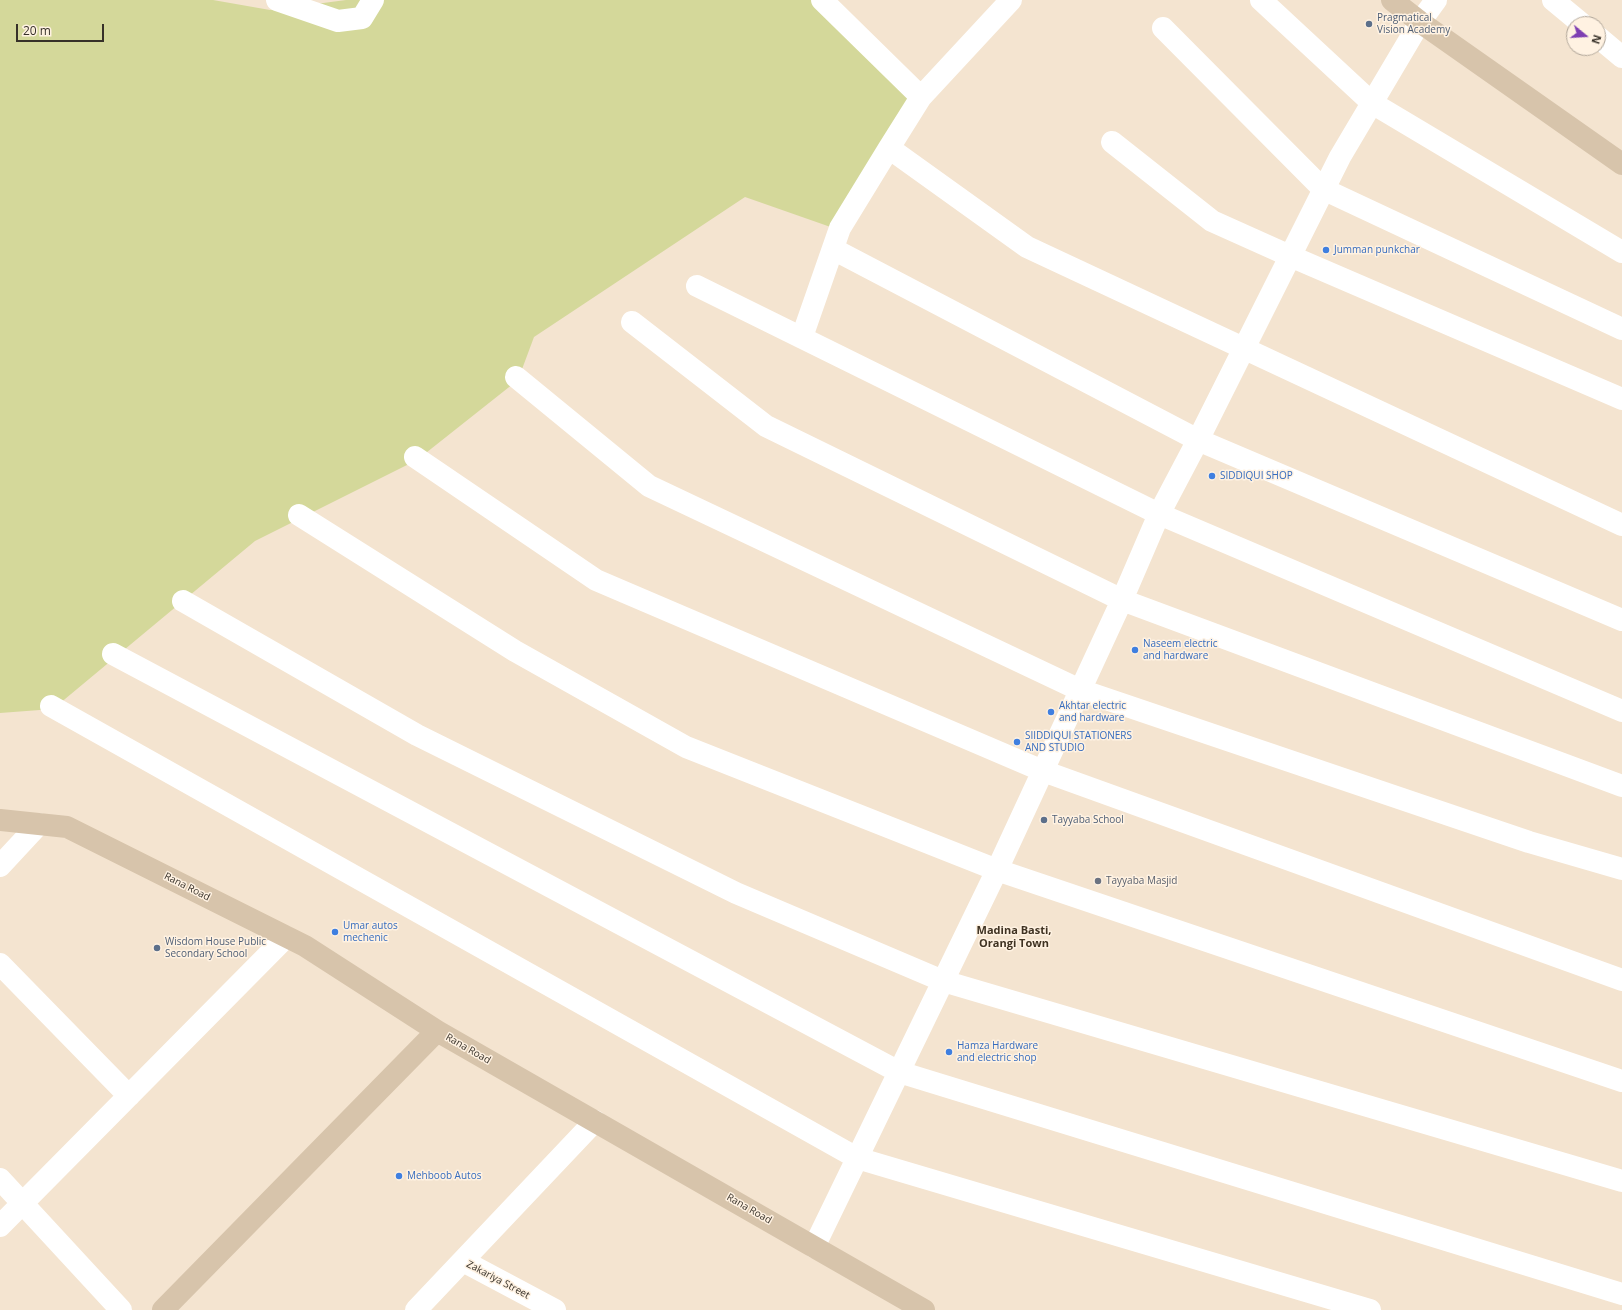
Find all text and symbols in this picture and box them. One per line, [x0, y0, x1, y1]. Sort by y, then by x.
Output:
place label: Pragmatical Vision Academy [1377, 12, 1450, 36]
scale bar [18, 16, 106, 42]
north arrow [1566, 16, 1606, 56]
marker: Pragmatical Vision Academy [1364, 19, 1374, 29]
text: 20 m [23, 22, 51, 39]
text: N [1588, 33, 1605, 46]
place label: Jumman punkchar [1334, 244, 1420, 256]
marker: Jumman punkchar [1321, 245, 1331, 255]
place label: SIDDIQUI SHOP [1220, 470, 1293, 482]
marker: SIDDIQUI SHOP [1207, 471, 1217, 481]
place label: Naseem electric and hardware [1143, 638, 1217, 662]
marker: Naseem electric and hardware [1130, 645, 1140, 655]
place label: Akhtar electric and hardware [1059, 700, 1126, 724]
marker: Akhtar electric and hardware [1046, 707, 1056, 717]
place label: SIIDDIQUI STATIONERS AND STUDIO [1025, 730, 1132, 754]
marker: SIIDDIQUI STATIONERS AND STUDIO [1012, 737, 1022, 747]
place label: Tayyaba School [1052, 814, 1124, 826]
marker: Tayyaba School [1039, 815, 1049, 825]
street label: Rana Road [162, 870, 212, 904]
place label: Tayyaba Masjid [1106, 875, 1177, 887]
marker: Tayyaba Masjid [1093, 876, 1103, 886]
place label: Umar autos mechenic [343, 920, 398, 944]
district label: Madina Basti, Orangi Town [977, 924, 1051, 950]
marker: Umar autos mechenic [330, 927, 340, 937]
place label: Wisdom House Public Secondary School [165, 936, 266, 960]
marker: Wisdom House Public Secondary School [152, 943, 162, 953]
street label: Rana Road [443, 1031, 493, 1067]
place label: Hamza Hardware and electric shop [957, 1040, 1038, 1064]
marker: Hamza Hardware and electric shop [944, 1047, 954, 1057]
place label: Mehboob Autos [407, 1170, 481, 1182]
marker: Mehboob Autos [394, 1171, 404, 1181]
street label: Rana Road [724, 1191, 774, 1227]
street label: Zakariya Street [464, 1258, 532, 1302]

